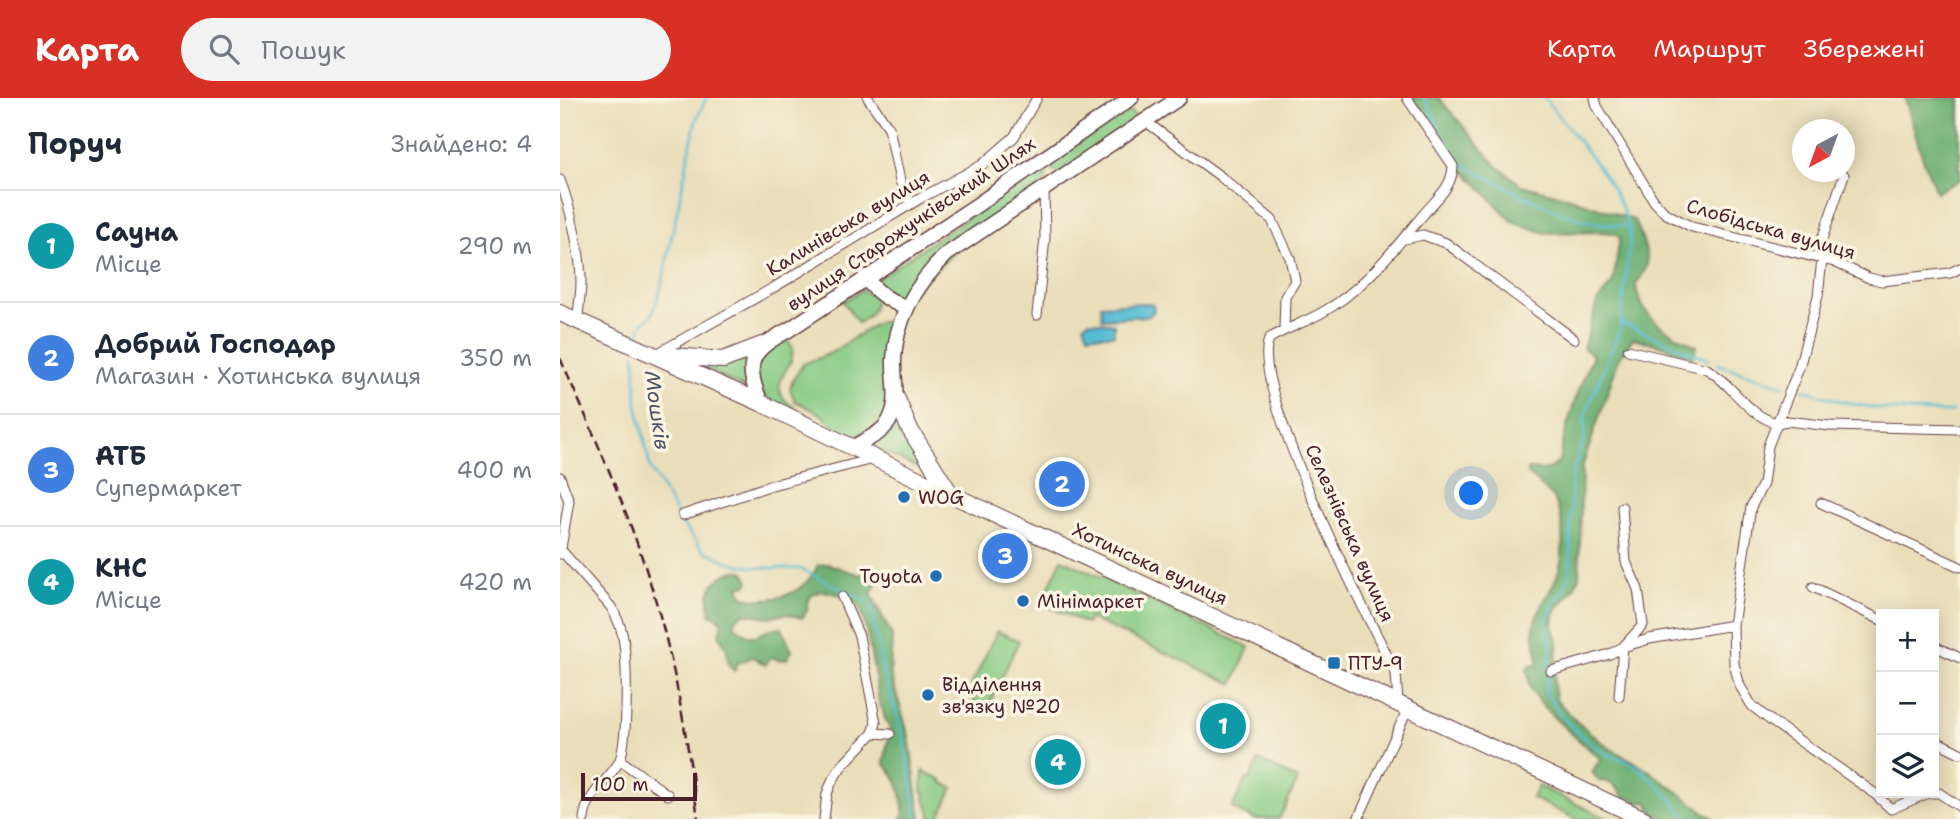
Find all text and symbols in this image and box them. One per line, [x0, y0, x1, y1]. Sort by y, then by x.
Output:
search box [181, 18, 671, 81]
text: Карта [35, 27, 139, 72]
icon: search [205, 30, 243, 68]
text: Пошук [261, 32, 346, 67]
text: Карта [1547, 33, 1616, 65]
text: Маршрут [1654, 33, 1766, 65]
text: Збережені [1804, 33, 1925, 65]
north arrow [1792, 119, 1855, 182]
text: Поруч [28, 123, 122, 164]
text: Знайдено: 4 [391, 129, 532, 159]
street label: вулиця Старожучківський Шлях [782, 131, 1040, 317]
street label: Калинівська вулиця [762, 164, 934, 282]
street label: Слобідська вулиця [1684, 193, 1858, 265]
text: Сауна [95, 214, 178, 249]
text: 1 [46, 231, 56, 261]
text: 290 m [458, 231, 532, 261]
text: Місце [95, 249, 162, 279]
text: Добрий Господар [95, 326, 336, 361]
text: 2 [43, 343, 59, 373]
text: 350 m [459, 343, 532, 373]
text: Магазин · Хотинська вулиця [95, 361, 421, 391]
water label: Мошків [638, 369, 676, 451]
text: АТБ [95, 438, 146, 473]
street label: Селезнівська вулиця [1300, 440, 1400, 626]
text: 3 [43, 455, 59, 485]
text: 400 m [456, 455, 532, 485]
pin: 2 [1039, 458, 1085, 510]
text: Супермаркет [95, 473, 242, 503]
your location [1454, 476, 1488, 510]
place label: WOG [918, 485, 964, 510]
marker: WOG [896, 489, 912, 505]
street label: Хотинська вулиця [1068, 517, 1232, 611]
pin: 3 [982, 530, 1028, 582]
text: КНС [95, 550, 147, 585]
place label: Toyota [859, 564, 922, 589]
text: 4 [43, 567, 59, 597]
text: 420 m [458, 567, 532, 597]
marker: Toyota [928, 568, 944, 584]
text: Місце [95, 585, 162, 615]
place label: Мінімаркет [1037, 589, 1144, 614]
marker: Мінімаркет [1015, 593, 1031, 609]
map controls [1876, 609, 1939, 798]
button: + [1876, 609, 1939, 672]
place label: ПТУ-9 [1348, 651, 1403, 676]
marker: ПТУ-9 [1326, 655, 1342, 671]
place label: Відділення зв'язку №20 [942, 672, 1061, 719]
button: − [1876, 672, 1939, 735]
marker: Відділення зв'язку №20 [920, 687, 936, 703]
pin: 1 [1200, 700, 1246, 752]
button: layers [1876, 735, 1939, 798]
pin: 4 [1035, 736, 1081, 788]
scale bar [581, 770, 696, 802]
text: 100 m [592, 772, 649, 797]

